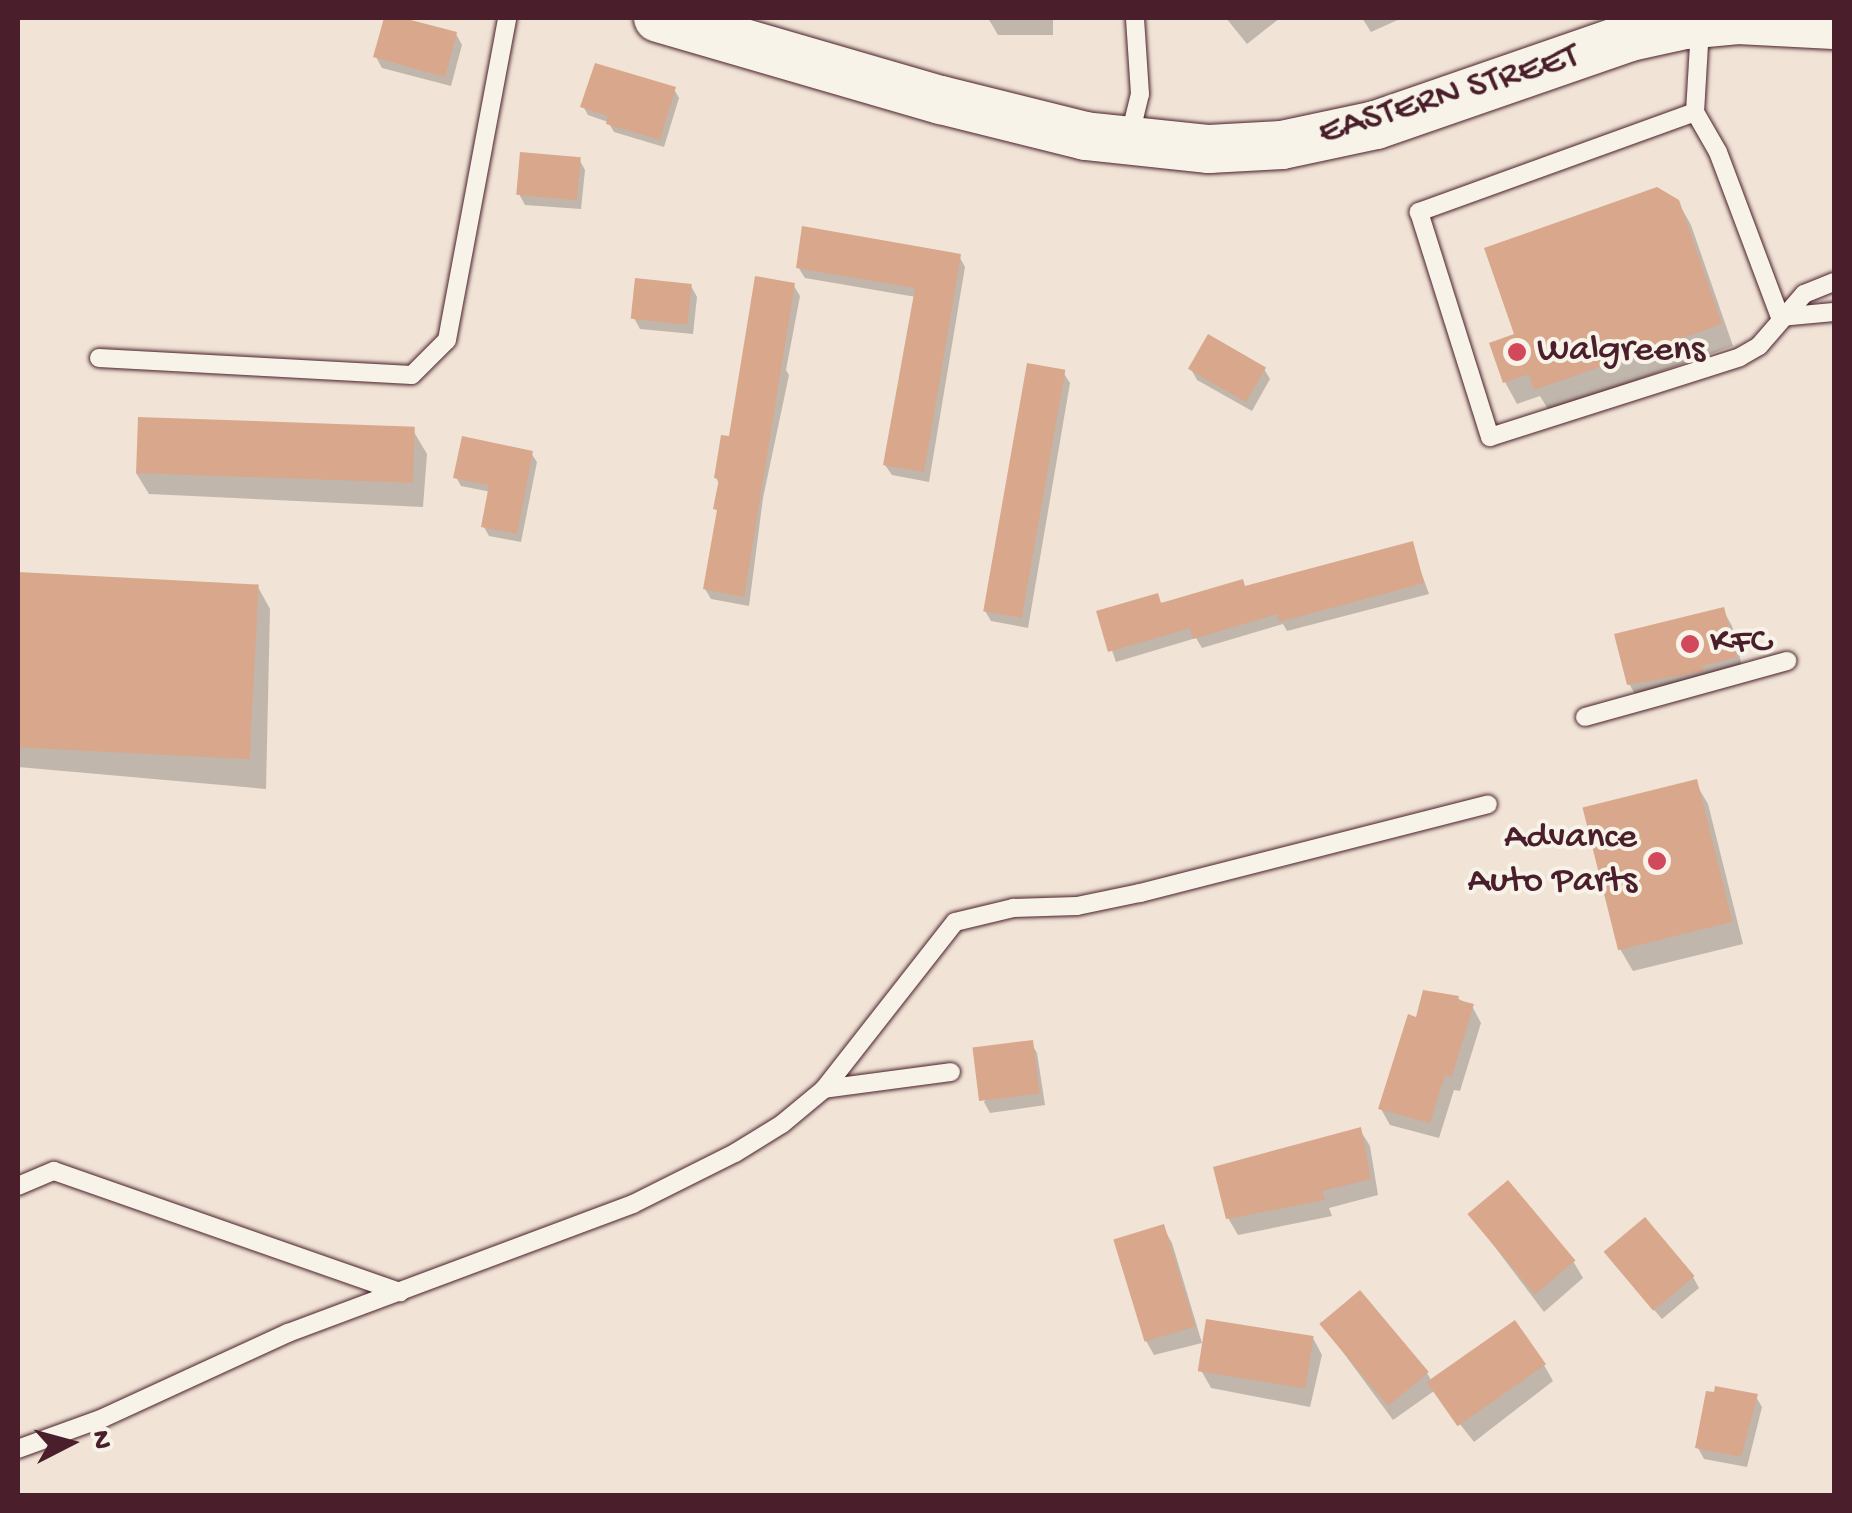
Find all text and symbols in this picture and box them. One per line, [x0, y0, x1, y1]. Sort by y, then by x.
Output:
street label: EASTERN STREET [1313, 35, 1585, 157]
place label: Walgreens [1537, 329, 1705, 375]
marker: Walgreens [1506, 341, 1528, 363]
place label: KFC [1710, 621, 1771, 667]
marker: KFC [1679, 633, 1701, 655]
place label: Advance Auto Parts [1468, 816, 1637, 906]
marker: Advance Auto Parts [1646, 850, 1668, 872]
north arrow [20, 1393, 120, 1493]
text: N [83, 1429, 118, 1451]

